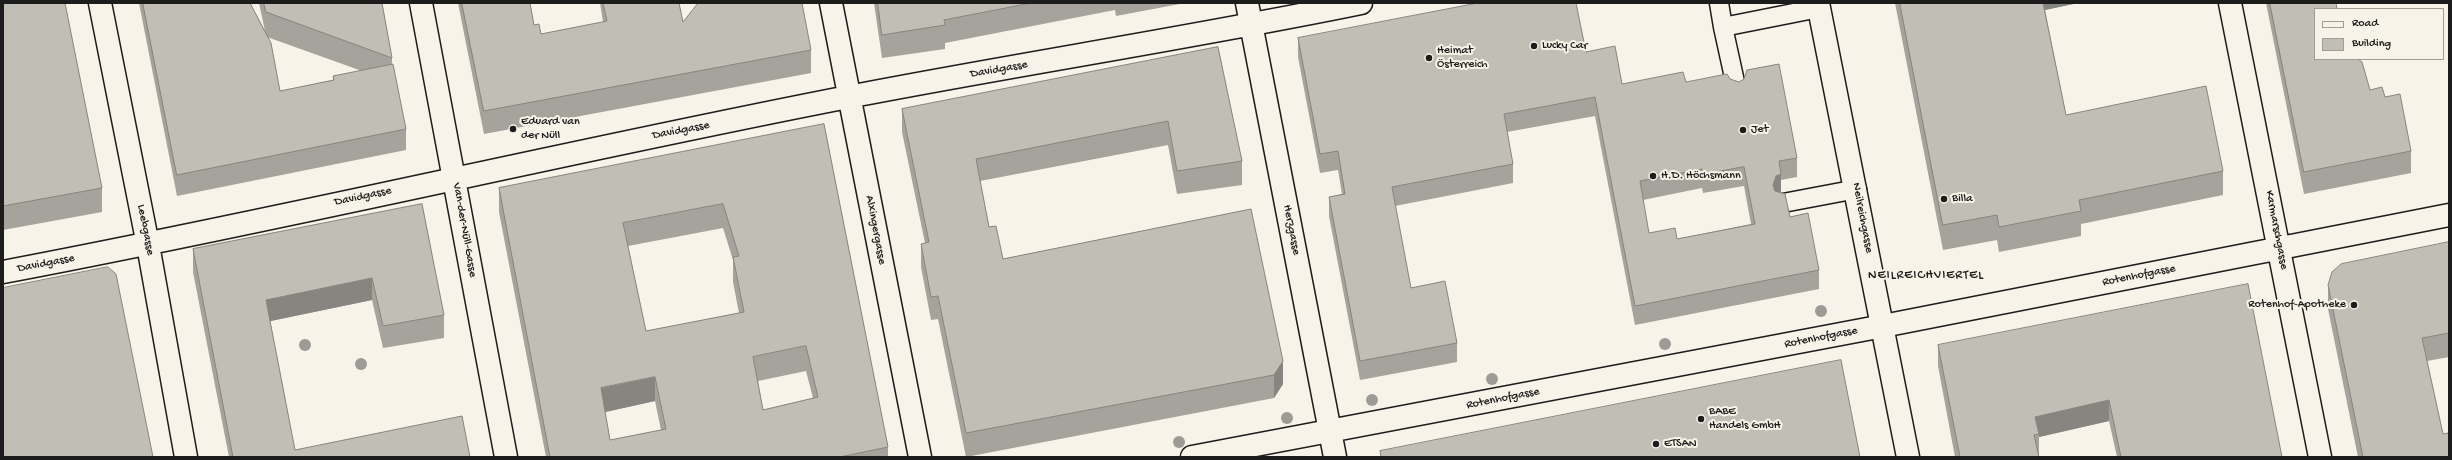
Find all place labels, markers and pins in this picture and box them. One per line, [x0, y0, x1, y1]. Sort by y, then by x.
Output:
place label: Lucky Car [1542, 39, 1588, 53]
marker: Lucky Car [1529, 41, 1539, 51]
place label: Heimat Österreich [1437, 44, 1488, 72]
marker: Heimat Österreich [1424, 53, 1434, 63]
place label: Eduard van der Nüll [521, 115, 580, 143]
place label: Jet [1751, 123, 1768, 137]
marker: Eduard van der Nüll [508, 124, 518, 134]
marker: Jet [1738, 125, 1748, 135]
place label: H.D. Höchsmann [1661, 169, 1741, 183]
marker: H.D. Höchsmann [1648, 171, 1658, 181]
place label: Billa [1952, 192, 1973, 206]
marker: Billa [1939, 194, 1949, 204]
place label: Rotenhof-Apotheke [2248, 298, 2346, 312]
marker: Rotenhof-Apotheke [2349, 300, 2359, 310]
place label: BABE Handels GmbH [1709, 405, 1781, 433]
marker: BABE Handels GmbH [1696, 414, 1706, 424]
place label: ETSAN [1664, 437, 1697, 451]
marker: ETSAN [1651, 439, 1661, 449]

